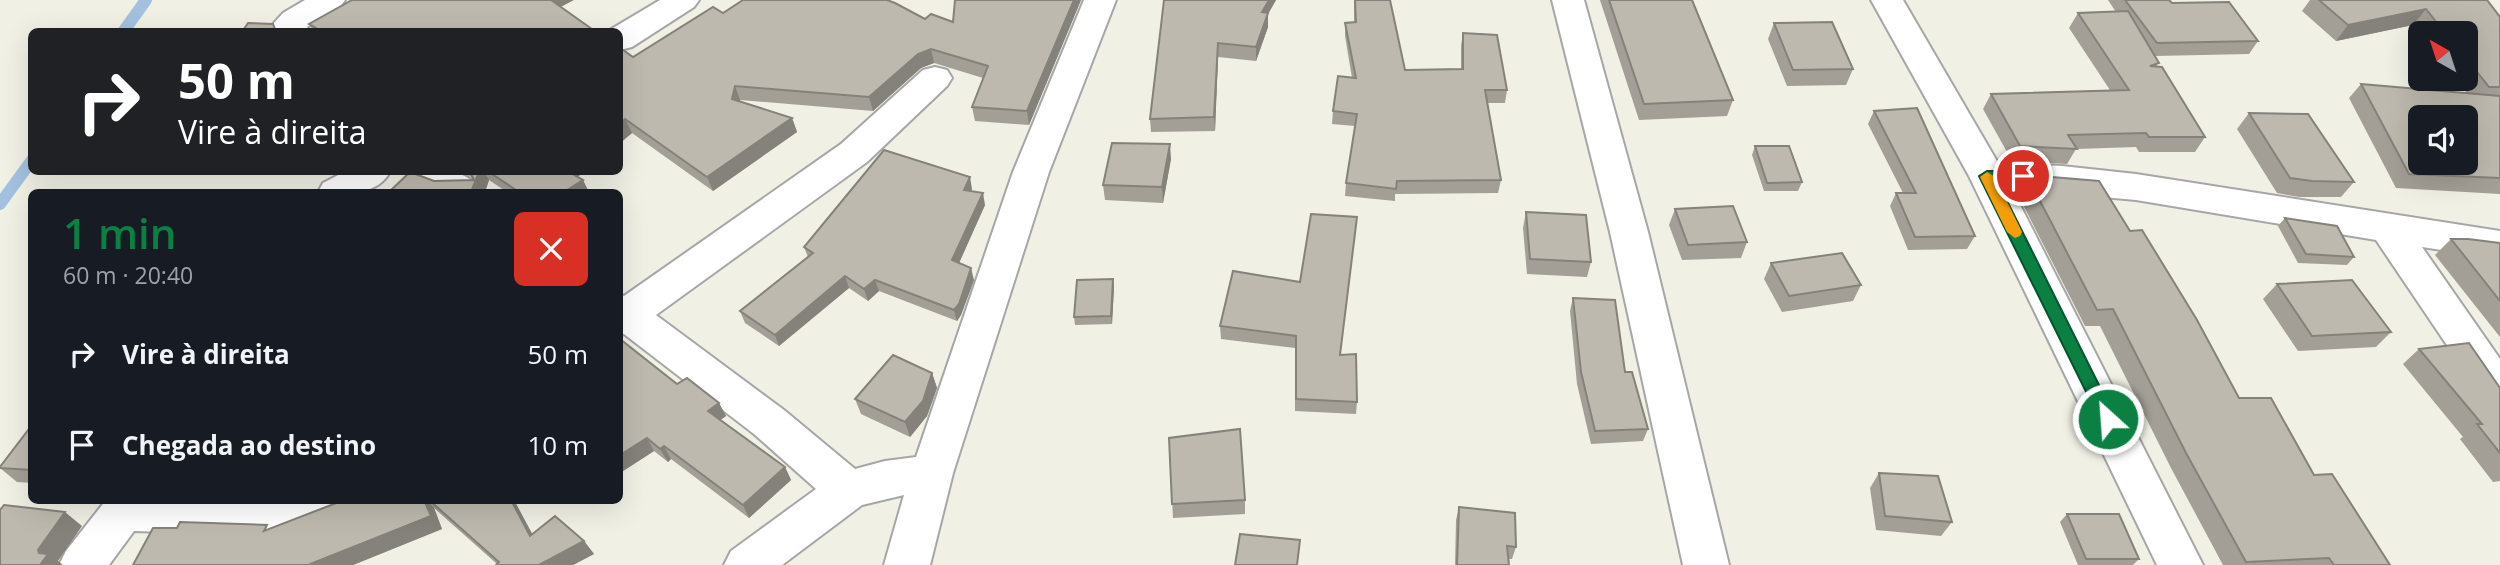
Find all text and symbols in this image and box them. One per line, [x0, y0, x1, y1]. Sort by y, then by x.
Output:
north arrow [2408, 21, 2478, 91]
map controls [2408, 21, 2478, 175]
text: 50 m [178, 47, 295, 113]
icon: right [63, 56, 154, 147]
button: sound [2408, 105, 2478, 175]
text: Vire à direita [178, 110, 367, 153]
pin [1993, 146, 2053, 206]
icon: arrive [2004, 157, 2042, 195]
text: 1 min [63, 204, 176, 261]
button: close [514, 212, 588, 286]
text: 60 m · 20:40 [63, 259, 193, 291]
icon: right [63, 335, 101, 373]
text: Vire à direita [122, 336, 290, 372]
text: 50 m [527, 336, 588, 372]
position arrow [2071, 382, 2145, 456]
icon: arrive [63, 426, 101, 464]
text: Chegada ao destino [122, 427, 376, 463]
text: 10 m [527, 427, 588, 463]

